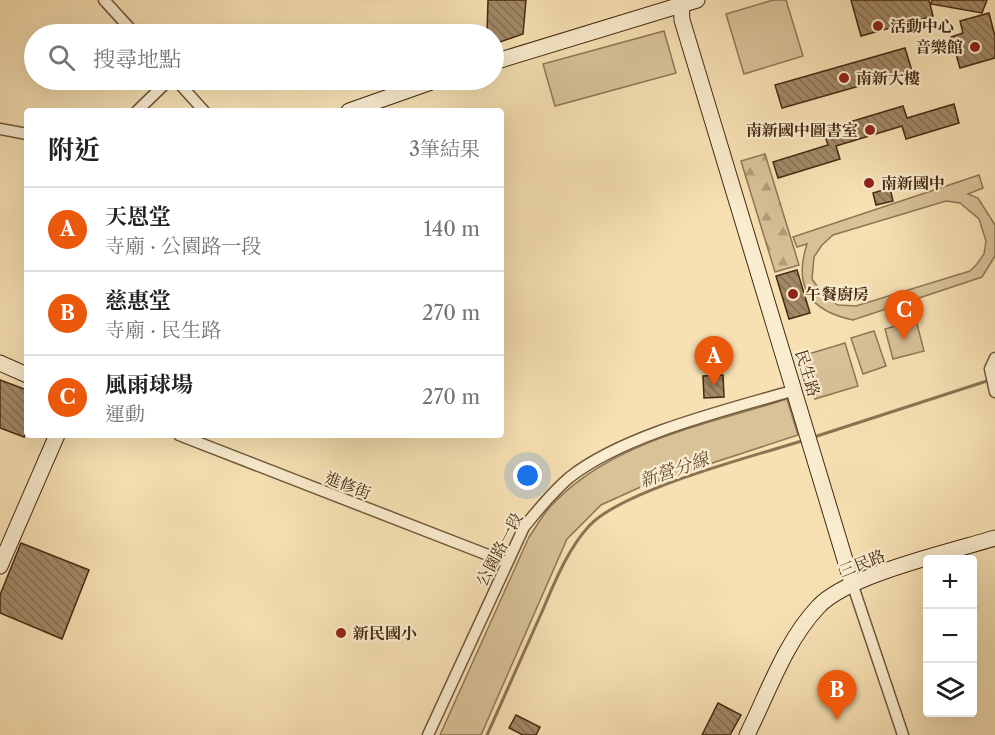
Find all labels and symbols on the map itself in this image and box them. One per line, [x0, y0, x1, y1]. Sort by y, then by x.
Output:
place label: 活動中心 [890, 16, 954, 36]
marker: 活動中心 [871, 19, 885, 33]
place label: 音樂館 [915, 37, 963, 57]
marker: 音樂館 [968, 40, 982, 54]
place label: 南新大樓 [856, 68, 920, 88]
marker: 南新大樓 [837, 71, 851, 85]
place label: 南新國中圖書室 [746, 120, 858, 140]
marker: 南新國中圖書室 [863, 123, 877, 137]
place label: 南新國中 [881, 173, 945, 193]
marker: 南新國中 [862, 176, 876, 190]
place label: 午餐廚房 [805, 284, 869, 304]
marker: 午餐廚房 [786, 287, 800, 301]
pin: C [884, 290, 924, 340]
pin: A [694, 336, 734, 386]
street label: 民生路 [791, 347, 825, 399]
water label: 新營分線 [636, 447, 714, 492]
your location [513, 461, 542, 490]
street label: 進修街 [322, 467, 374, 503]
street label: 公園路一段 [471, 509, 527, 589]
street label: 三民路 [836, 545, 888, 581]
place label: 新民國小 [353, 623, 417, 643]
marker: 新民國小 [334, 626, 348, 640]
pin: B [818, 670, 856, 720]

